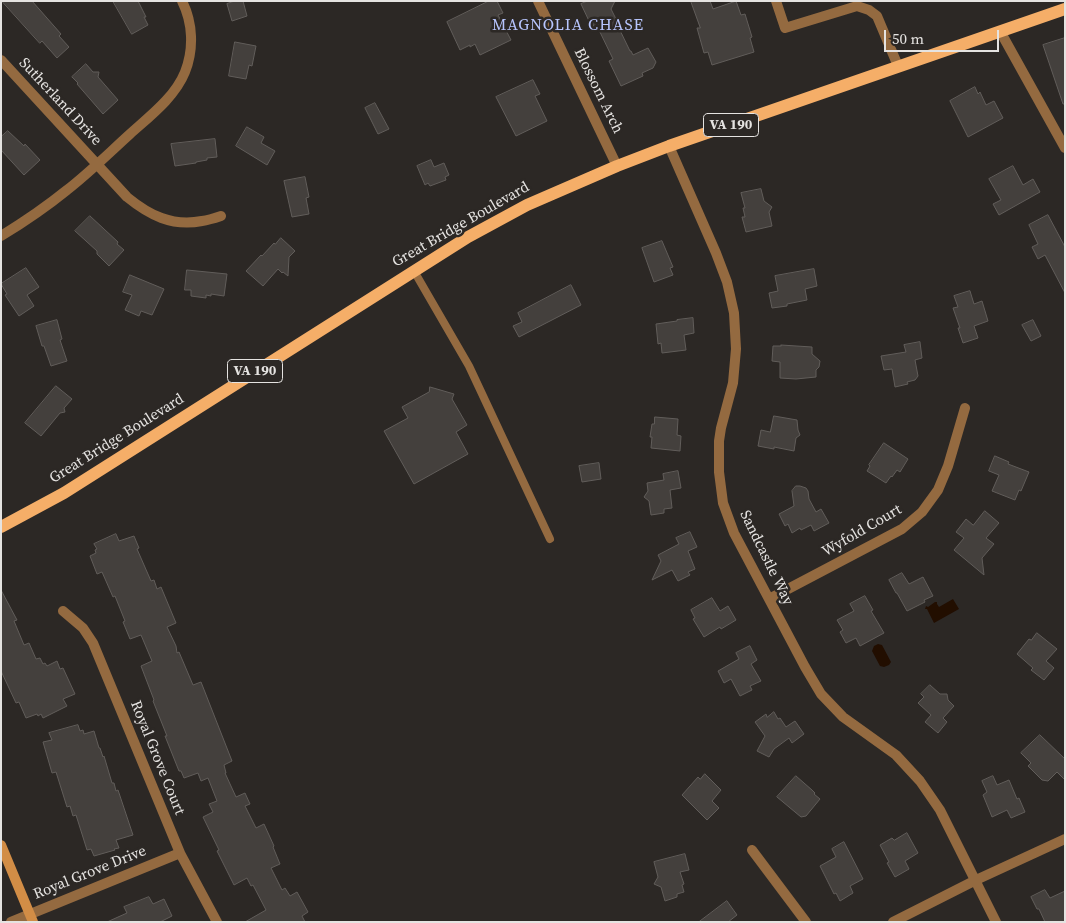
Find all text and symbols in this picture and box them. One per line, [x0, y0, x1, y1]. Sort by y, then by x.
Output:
district label: MAGNOLIA CHASE [490, 16, 646, 36]
scale bar [886, 20, 1001, 52]
text: 50 m [892, 28, 924, 49]
street label: Blossom Arch [570, 45, 626, 137]
street label: Sutherland Drive [15, 54, 105, 150]
road number: VA 190 [704, 114, 758, 136]
street label: Great Bridge Boulevard [389, 178, 533, 272]
road number: VA 190 [228, 360, 282, 382]
street label: Great Bridge Boulevard [46, 390, 188, 488]
street label: Wyfold Court [819, 501, 905, 561]
street label: Sandcastle Way [735, 508, 797, 608]
street label: Royal Grove Court [126, 698, 188, 818]
street label: Royal Grove Drive [31, 842, 149, 904]

